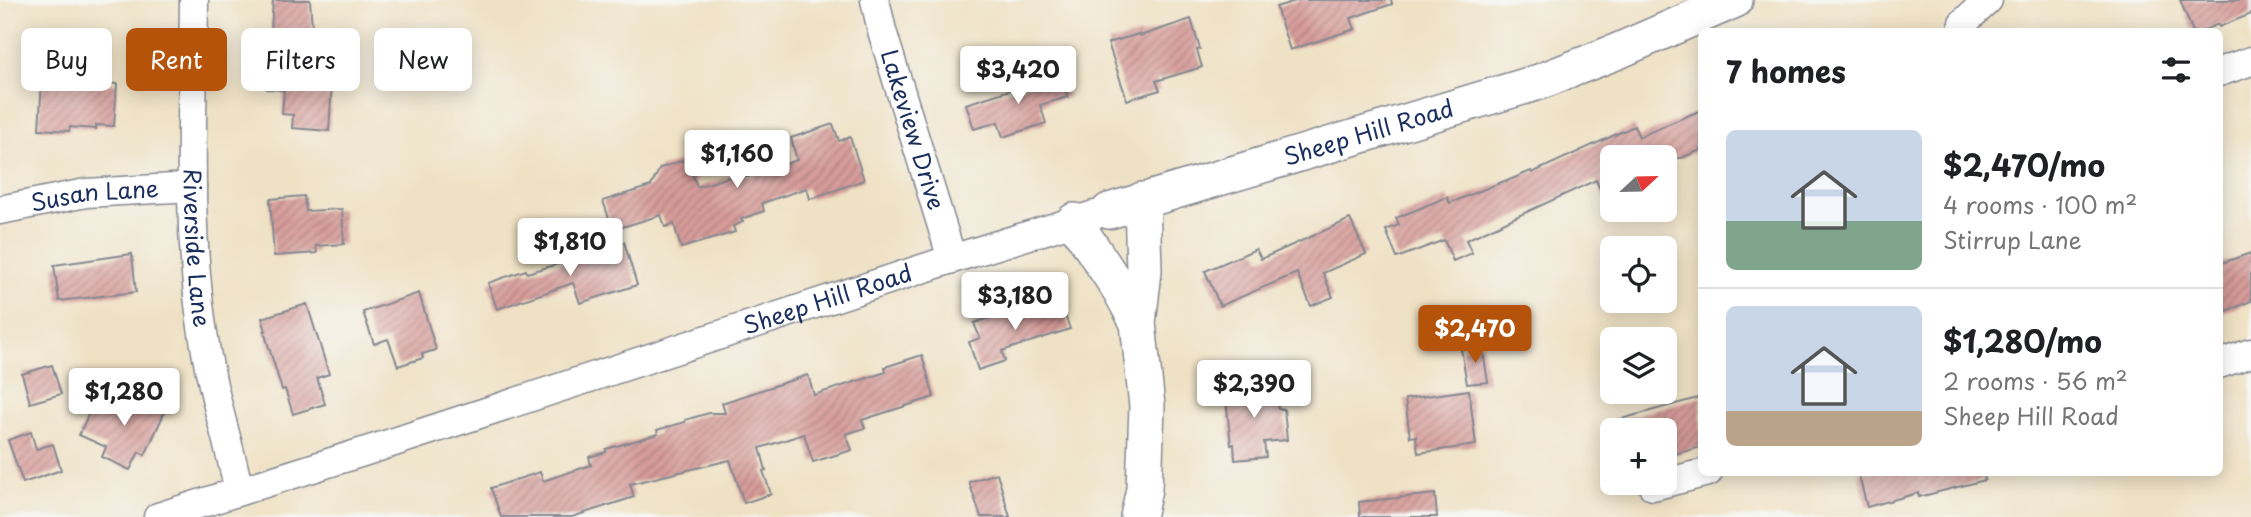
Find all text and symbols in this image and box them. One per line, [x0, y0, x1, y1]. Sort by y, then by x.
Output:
chip: Buy [21, 28, 112, 91]
chip: Rent [126, 28, 227, 91]
chip: Filters [241, 28, 360, 91]
chip: New [374, 28, 472, 91]
street label: Lakeview Drive [873, 45, 955, 214]
pin: $3,420 [961, 46, 1075, 106]
text: 7 homes [1726, 48, 1846, 93]
text: $3,420 [976, 51, 1060, 86]
icon: filters [2157, 51, 2195, 89]
street label: Sheep Hill Road [1279, 90, 1457, 174]
pin: $1,160 [680, 130, 794, 190]
text: $1,160 [701, 135, 773, 170]
text: $2,470/mo [1943, 142, 2105, 187]
north arrow [1600, 145, 1676, 222]
map controls [1600, 145, 1677, 495]
icon: home [1782, 158, 1866, 242]
street label: Riverside Lane [176, 168, 221, 329]
street label: Susan Lane [27, 170, 160, 220]
text: 4 rooms · 100 m² [1943, 187, 2137, 222]
pin: $1,810 [513, 218, 627, 278]
text: Stirrup Lane [1943, 222, 2082, 257]
text: $1,810 [534, 223, 606, 258]
button: locate [1600, 236, 1677, 313]
street label: Sheep Hill Road [738, 254, 916, 342]
pin: $3,180 [958, 272, 1072, 332]
text: $3,180 [977, 277, 1053, 312]
pin: $2,470 [1418, 306, 1532, 365]
text: $2,470 [1434, 310, 1516, 345]
text: $1,280/mo [1943, 318, 2102, 363]
button: layers [1600, 327, 1677, 404]
icon: home [1782, 334, 1866, 418]
pin: $2,390 [1197, 360, 1311, 420]
text: 2 rooms · 56 m² [1943, 363, 2128, 398]
text: $2,390 [1213, 365, 1295, 400]
pin: $1,280 [67, 368, 181, 428]
text: $1,280 [85, 373, 163, 408]
text: Sheep Hill Road [1943, 398, 2119, 433]
button: + [1600, 418, 1677, 495]

